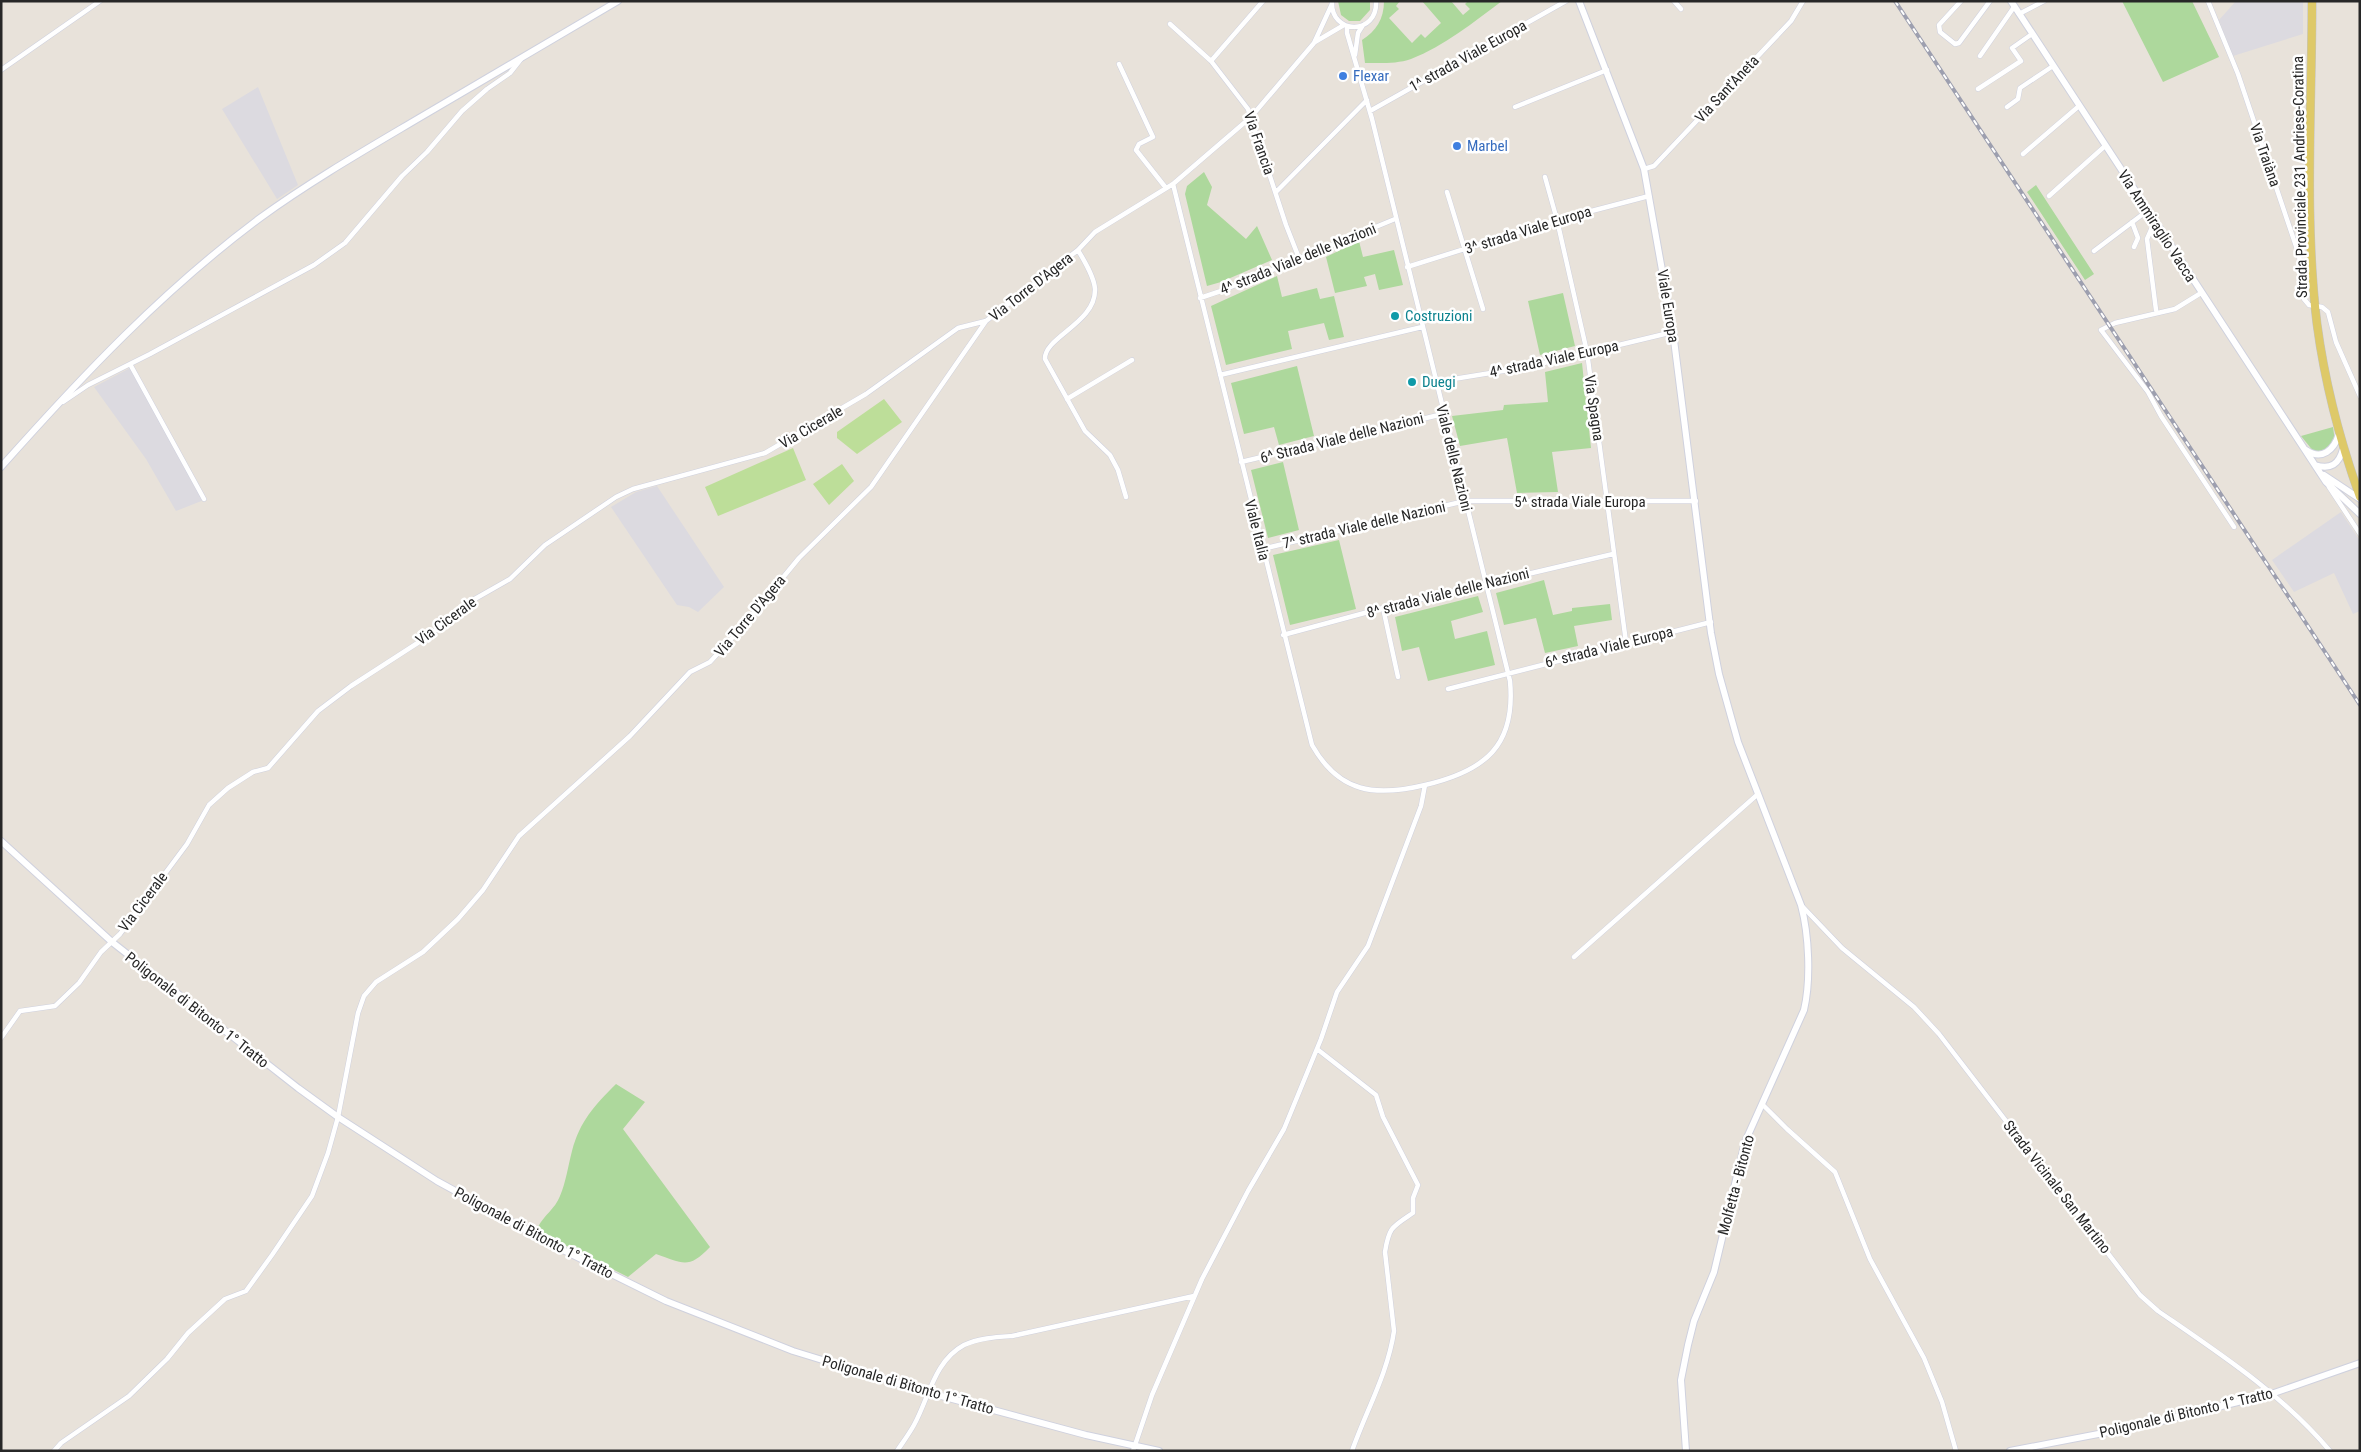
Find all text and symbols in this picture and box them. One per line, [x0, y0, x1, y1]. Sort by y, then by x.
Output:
street label: 1^ strada Viale Europa [1406, 16, 1530, 96]
street label: Via Sant'Aneta [1691, 52, 1763, 126]
street label: Strada Provinciale 231 Andriese-Coratina [2289, 56, 2311, 298]
place label: Flexar [1353, 67, 1389, 85]
marker: Flexar [1337, 70, 1349, 82]
street label: Via Francia [1240, 109, 1278, 177]
street label: Via Traiàna [2246, 121, 2284, 189]
place label: Marbel [1467, 137, 1508, 155]
marker: Marbel [1451, 140, 1463, 152]
street label: Via Ammiraglio Vacca [2114, 167, 2200, 285]
street label: 3^ strada Viale Europa [1463, 202, 1593, 258]
street label: 4^ strada Viale delle Nazioni [1217, 219, 1379, 299]
street label: Via Torre D'Agera [986, 249, 1076, 325]
street label: Viale Europa [1653, 268, 1683, 344]
place label: Costruzioni [1405, 307, 1472, 325]
marker: Costruzioni [1389, 310, 1401, 322]
street label: 4^ strada Viale Europa [1488, 337, 1620, 381]
place label: Duegi [1422, 373, 1456, 391]
street label: Via Spagna [1580, 374, 1608, 442]
marker: Duegi [1406, 376, 1418, 388]
street label: Via Cicerale [776, 402, 846, 452]
street label: Viale delle Nazioni [1432, 403, 1476, 513]
street label: 6^ Strada Viale delle Nazioni [1258, 409, 1426, 467]
street label: 5^ strada Viale Europa [1514, 493, 1646, 511]
street label: 7^ strada Viale delle Nazioni [1281, 497, 1447, 553]
street label: Viale Italia [1241, 498, 1273, 562]
street label: 8^ strada Viale delle Nazioni [1365, 564, 1531, 622]
street label: Via Torre D'Agera [711, 571, 789, 661]
street label: Via Cicerale [412, 593, 480, 649]
street label: 6^ strada Viale Europa [1543, 622, 1675, 672]
street label: Via Cicerale [115, 869, 171, 935]
street label: Poligonale di Bitonto 1° Tratto [122, 948, 272, 1072]
street label: Strada Vicinale San Martino [1999, 1117, 2115, 1257]
street label: Molfetta - Bitonto [1714, 1133, 1758, 1237]
street label: Poligonale di Bitonto 1° Tratto [451, 1183, 617, 1283]
street label: Poligonale di Bitonto 1° Tratto [820, 1352, 996, 1418]
street label: Poligonale di Bitonto 1° Tratto [2098, 1384, 2274, 1442]

